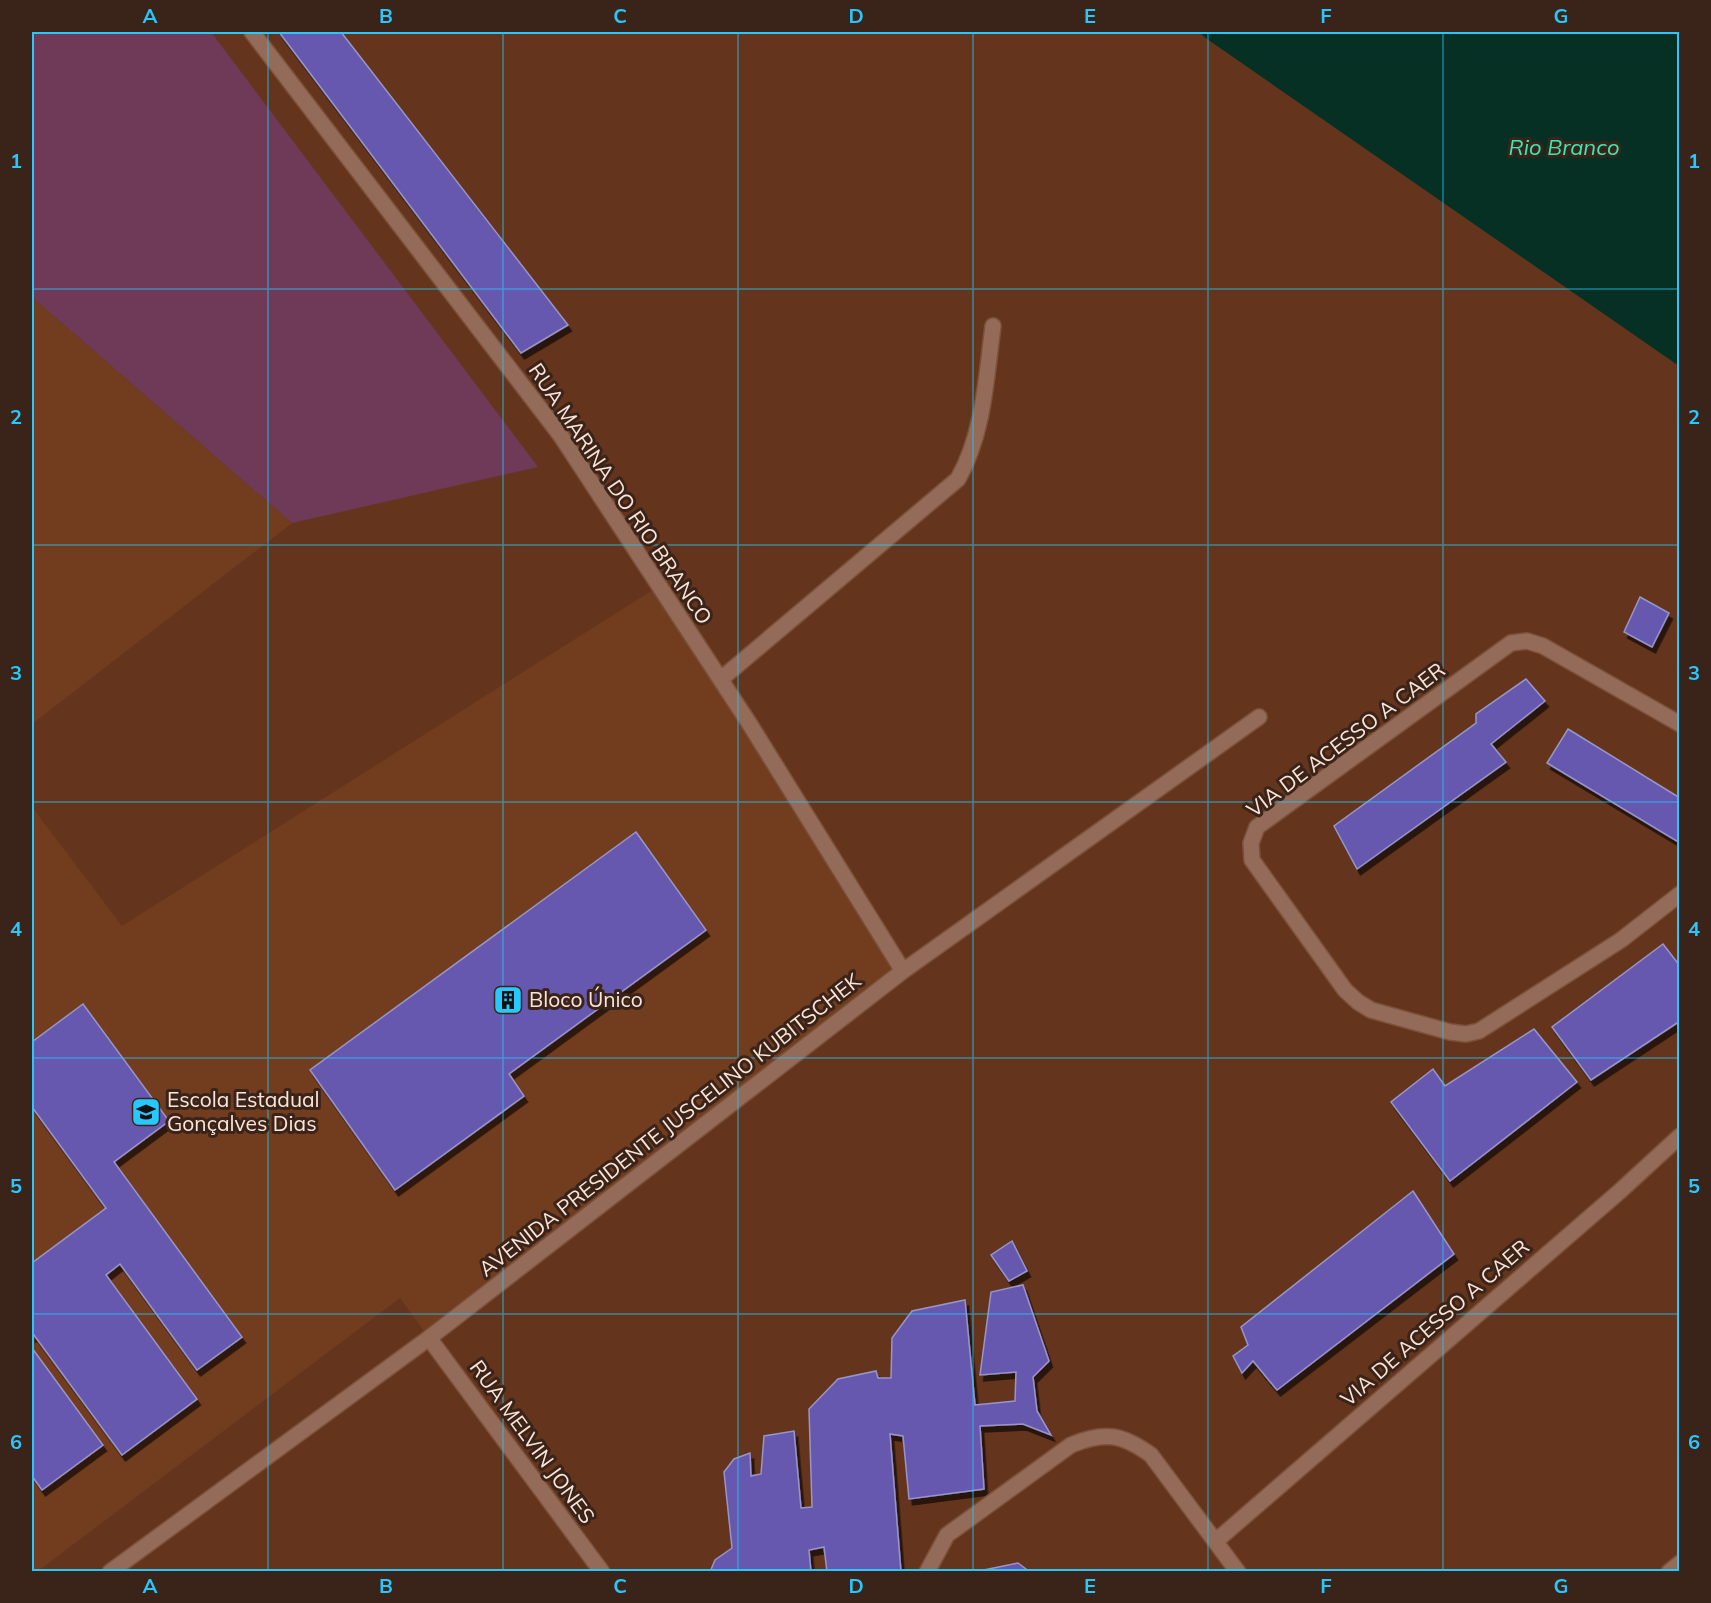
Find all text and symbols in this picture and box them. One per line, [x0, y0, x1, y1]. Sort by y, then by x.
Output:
text: A [143, 3, 158, 28]
text: B [379, 3, 393, 28]
text: C [613, 3, 627, 28]
text: D [848, 3, 864, 28]
text: E [1084, 3, 1096, 28]
text: F [1320, 3, 1332, 28]
text: G [1554, 3, 1568, 28]
water label: Rio Branco [1509, 133, 1619, 161]
text: 1 [10, 148, 22, 173]
text: 1 [1688, 148, 1700, 173]
street label: RUA MARINA DO RIO BRANCO [523, 358, 718, 629]
text: 2 [10, 404, 22, 429]
text: 2 [1688, 404, 1700, 429]
street label: VIA DE ACESSO A CAER [1241, 656, 1450, 822]
text: 3 [10, 660, 22, 685]
text: 3 [1688, 660, 1700, 685]
text: 4 [10, 916, 22, 941]
text: 4 [1688, 916, 1700, 941]
street label: AVENIDA PRESIDENTE JUSCELINO KUBITSCHEK [473, 967, 866, 1282]
building icon: Bloco Único [492, 984, 524, 1016]
place label: Bloco Único [529, 986, 643, 1012]
place label: Escola Estadual Gonçalves Dias [167, 1086, 320, 1136]
school or university icon: Escola Estadual Gonçalves Dias [130, 1096, 162, 1128]
text: 5 [10, 1173, 22, 1198]
text: 5 [1688, 1173, 1700, 1198]
street label: VIA DE ACESSO A CAER [1335, 1233, 1534, 1411]
street label: RUA MELVIN JONES [465, 1355, 601, 1528]
text: 6 [10, 1429, 22, 1454]
text: 6 [1688, 1429, 1700, 1454]
text: A [143, 1573, 158, 1598]
text: B [379, 1573, 393, 1598]
text: C [613, 1573, 627, 1598]
text: D [848, 1573, 864, 1598]
text: E [1084, 1573, 1096, 1598]
text: F [1320, 1573, 1332, 1598]
text: G [1554, 1573, 1568, 1598]

